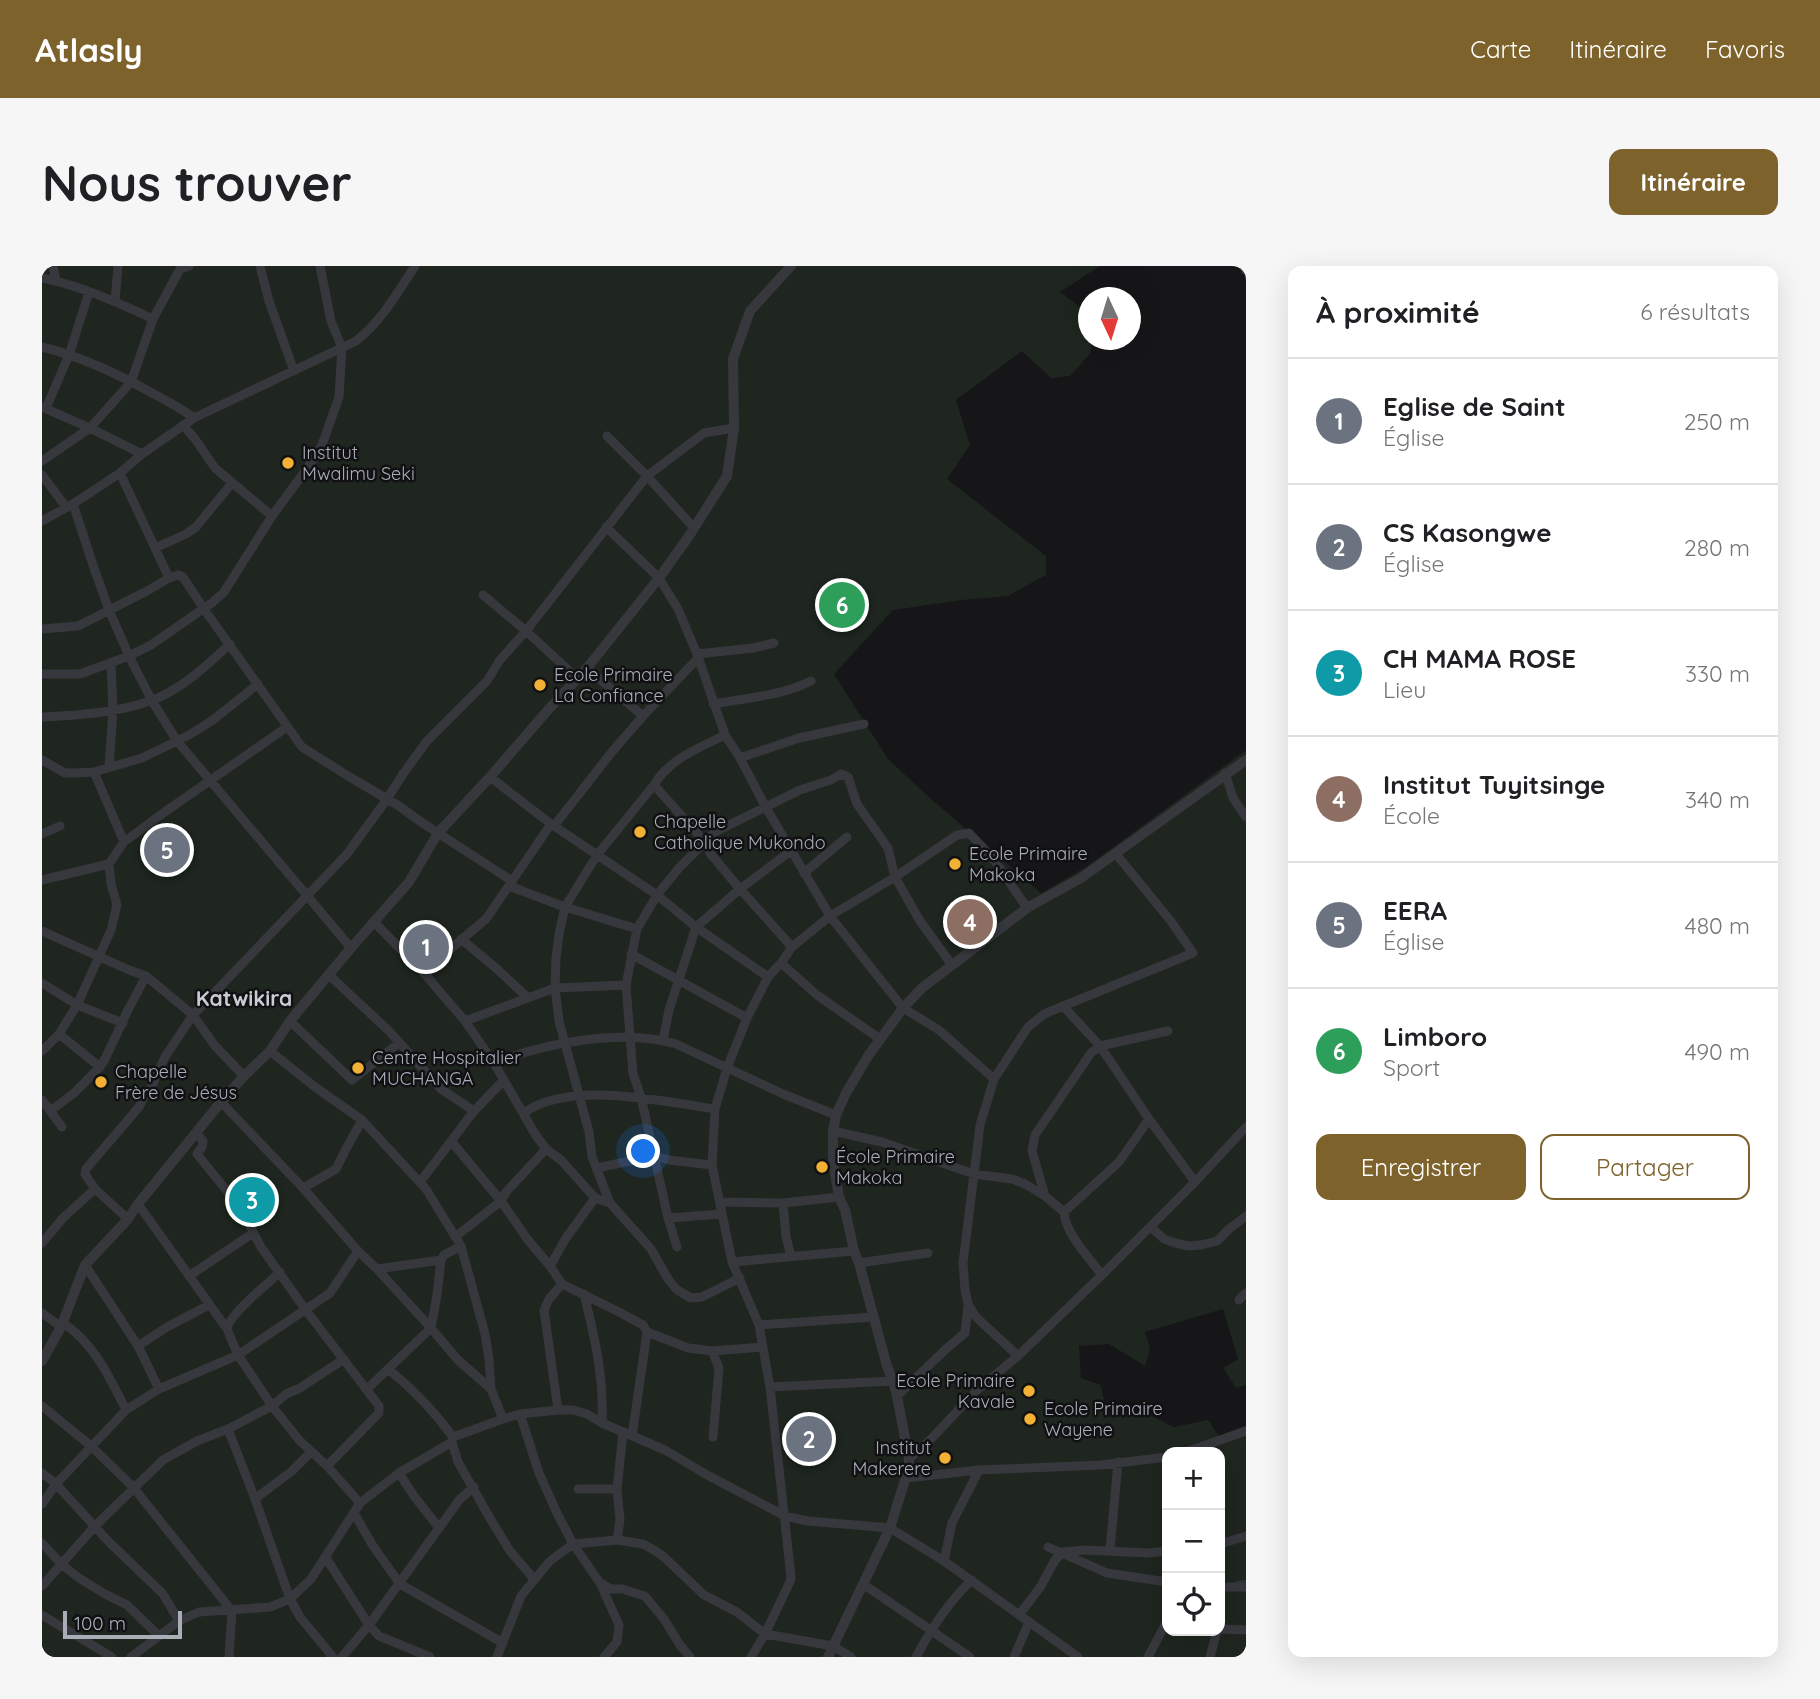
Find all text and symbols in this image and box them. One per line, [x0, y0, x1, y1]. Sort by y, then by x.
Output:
text: Atlasly [35, 29, 143, 70]
text: Carte [1470, 34, 1531, 64]
text: Itinéraire [1569, 34, 1667, 64]
text: Favoris [1705, 34, 1785, 64]
button: Itinéraire [1609, 149, 1778, 215]
text: Nous trouver [42, 152, 352, 213]
north arrow [1078, 287, 1141, 350]
text: À proximité [1316, 293, 1480, 331]
text: 6 résultats [1640, 297, 1750, 326]
text: Eglise de Saint [1383, 390, 1566, 423]
text: 1 [1335, 407, 1343, 436]
text: 250 m [1684, 407, 1750, 436]
text: Église [1383, 423, 1444, 452]
place label: Institut Mwalimu Seki [302, 441, 415, 485]
marker: Institut Mwalimu Seki [280, 455, 296, 471]
text: CS Kasongwe [1383, 516, 1552, 549]
text: 2 [1332, 533, 1346, 562]
text: 280 m [1684, 533, 1750, 562]
text: Église [1383, 549, 1444, 578]
pin: 6 [819, 579, 865, 631]
text: CH MAMA ROSE [1383, 642, 1576, 675]
text: 3 [1333, 659, 1345, 688]
text: 330 m [1685, 659, 1750, 688]
place label: Ecole Primaire La Confiance [554, 663, 673, 707]
text: Lieu [1383, 675, 1426, 704]
marker: Ecole Primaire La Confiance [532, 677, 548, 693]
text: Institut Tuyitsinge [1383, 768, 1605, 801]
text: 4 [1332, 785, 1346, 814]
text: 340 m [1685, 785, 1750, 814]
text: École [1383, 801, 1440, 830]
place label: Chapelle Catholique Mukondo [654, 810, 826, 854]
pin: 5 [144, 824, 190, 876]
marker: Chapelle Catholique Mukondo [632, 824, 648, 840]
place label: Ecole Primaire Makoka [969, 842, 1088, 886]
marker: Ecole Primaire Makoka [947, 856, 963, 872]
text: EERA [1383, 894, 1447, 927]
pin: 4 [947, 896, 993, 948]
text: 5 [1332, 911, 1346, 940]
text: 480 m [1685, 911, 1750, 940]
pin: 1 [403, 921, 449, 973]
text: Église [1383, 927, 1444, 956]
district label: Katwikira [196, 985, 292, 1011]
text: Limboro [1383, 1020, 1487, 1053]
text: 6 [1333, 1037, 1345, 1066]
text: 490 m [1685, 1037, 1750, 1066]
place label: Centre Hospitalier MUCHANGA [372, 1046, 521, 1090]
text: Sport [1383, 1053, 1440, 1082]
place label: Chapelle Frère de Jésus [115, 1060, 237, 1104]
marker: Centre Hospitalier MUCHANGA [350, 1060, 366, 1076]
marker: Chapelle Frère de Jésus [93, 1074, 109, 1090]
your location [626, 1134, 660, 1168]
button: Enregistrer [1316, 1134, 1526, 1200]
button: Partager [1540, 1134, 1750, 1200]
place label: École Primaire Makoka [836, 1145, 955, 1189]
marker: École Primaire Makoka [814, 1159, 830, 1175]
pin: 3 [229, 1174, 275, 1226]
place label: Ecole Primaire Kavale [896, 1369, 1015, 1413]
marker: Ecole Primaire Kavale [1021, 1383, 1037, 1399]
place label: Ecole Primaire Wayene [1044, 1397, 1163, 1441]
marker: Ecole Primaire Wayene [1022, 1411, 1038, 1427]
pin: 2 [786, 1413, 832, 1465]
place label: Institut Makerere [852, 1436, 931, 1480]
map controls [1162, 1447, 1225, 1636]
button: + [1162, 1447, 1225, 1510]
marker: Institut Makerere [937, 1450, 953, 1466]
button: − [1162, 1510, 1225, 1573]
button: locate [1162, 1573, 1225, 1636]
scale bar [63, 1608, 182, 1640]
text: 100 m [74, 1611, 126, 1635]

